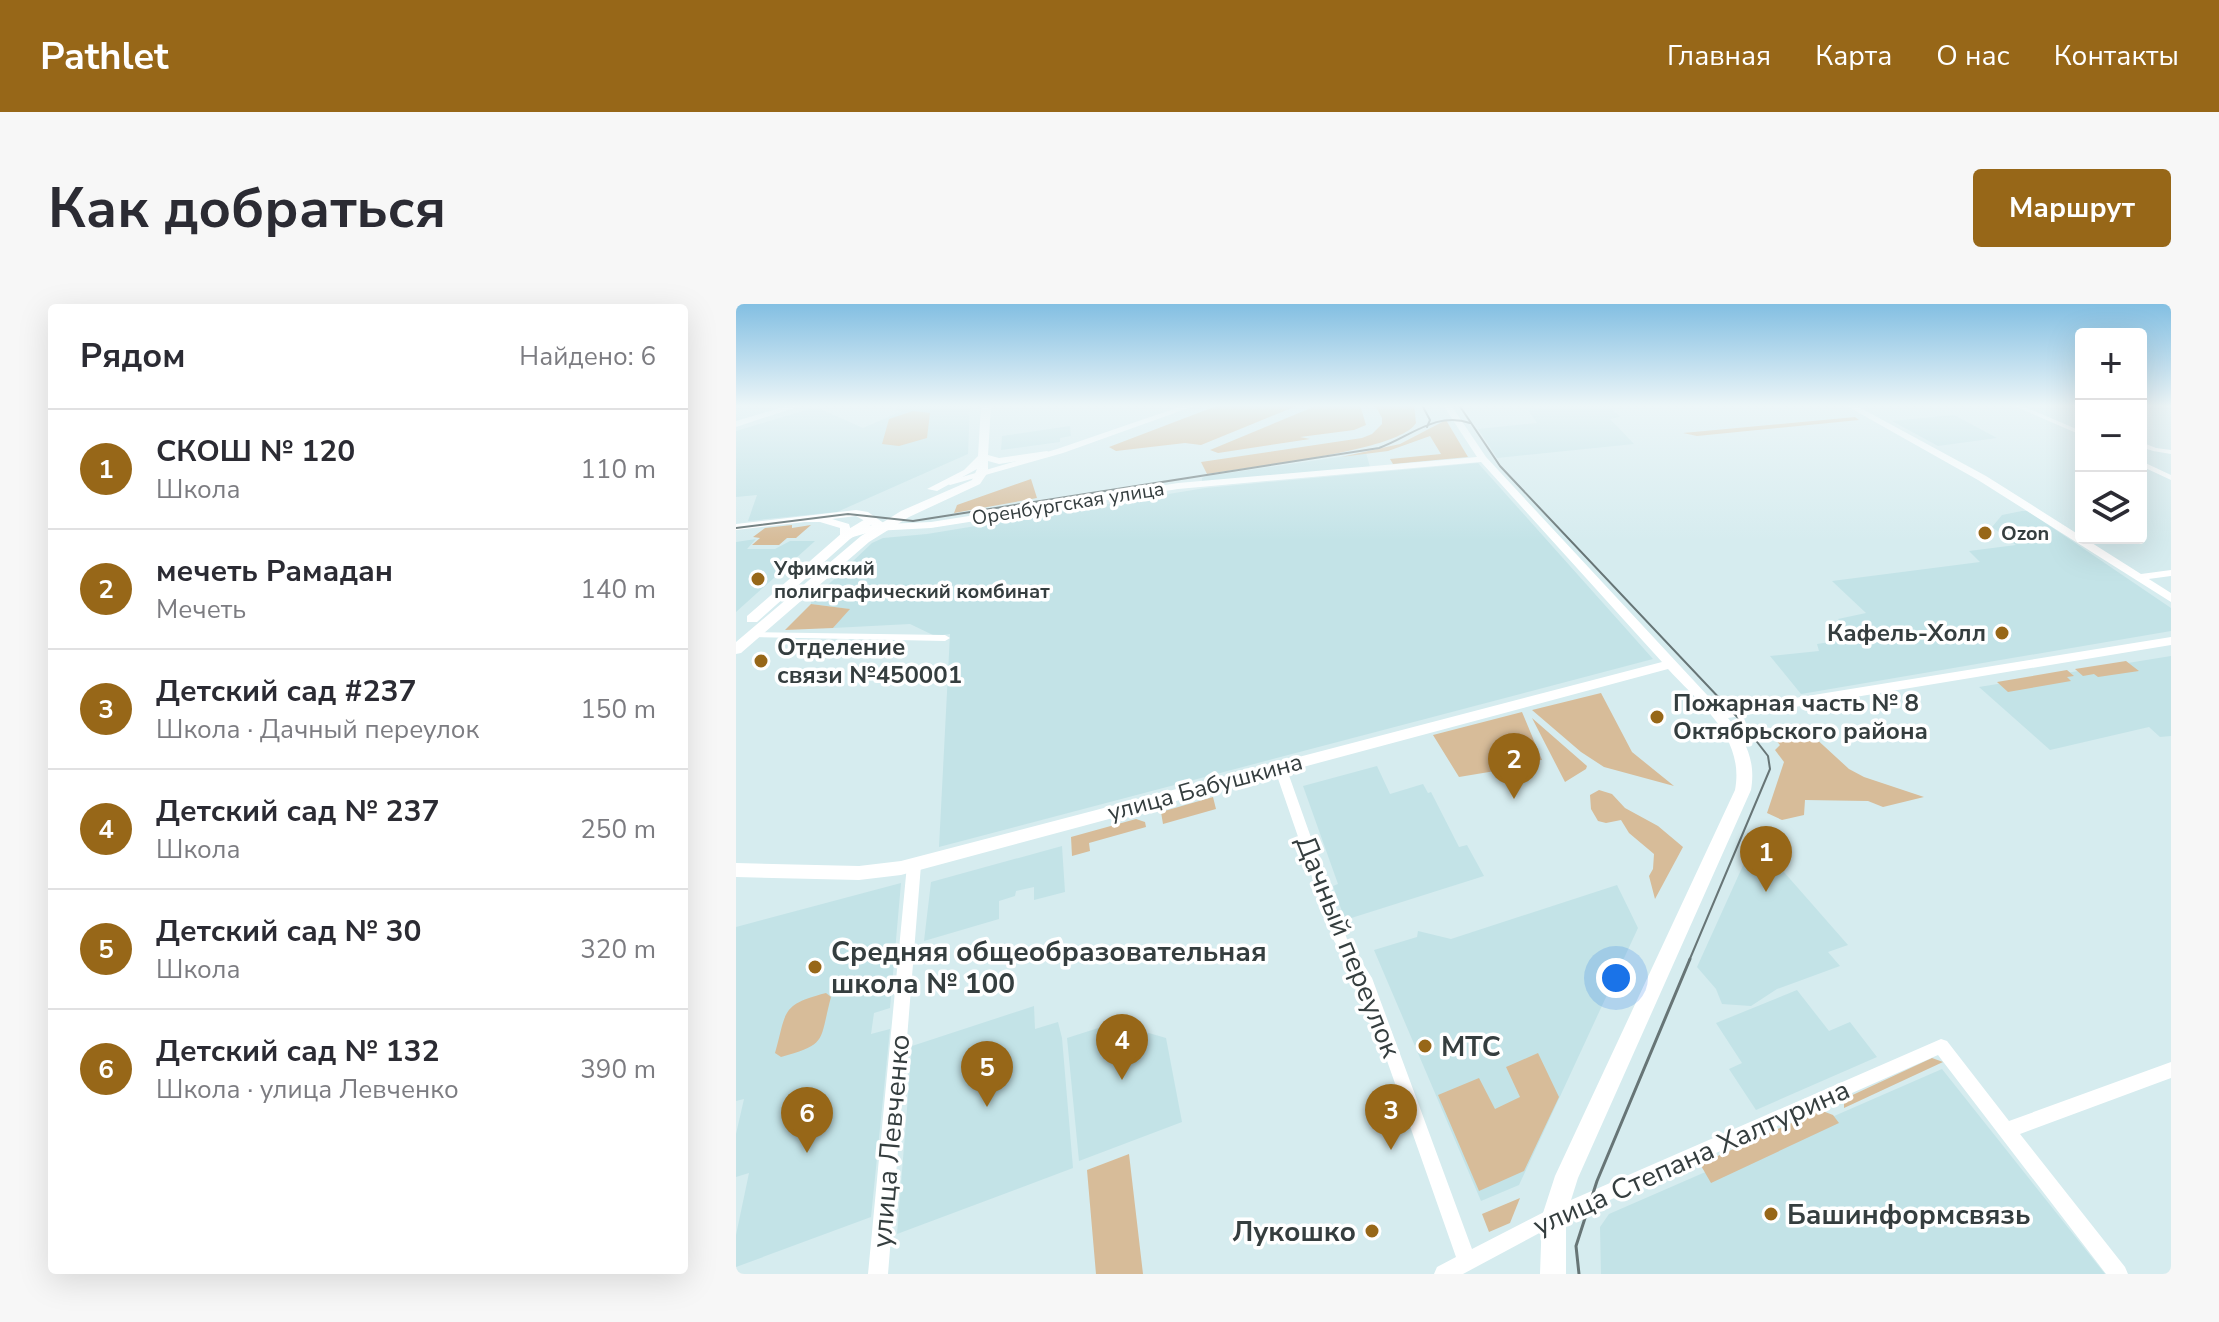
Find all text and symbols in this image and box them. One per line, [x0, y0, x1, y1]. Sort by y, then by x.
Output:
text: Pathlet [40, 31, 169, 82]
text: Главная [1667, 37, 1771, 75]
text: Карта [1815, 37, 1892, 75]
text: О нас [1936, 37, 2010, 75]
text: Контакты [2054, 37, 2179, 75]
button: Маршрут [1973, 169, 2171, 247]
text: Как добраться [48, 170, 446, 247]
map controls [2075, 328, 2147, 544]
button: + [2075, 328, 2147, 400]
text: Рядом [80, 333, 186, 379]
text: Найдено: 6 [519, 339, 656, 374]
button: − [2075, 400, 2147, 472]
text: СКОШ № 120 [156, 431, 355, 472]
text: 1 [98, 452, 114, 487]
text: 110 m [580, 452, 656, 487]
text: Школа [156, 472, 240, 507]
button: layers [2075, 472, 2147, 544]
street label: Оренбургская улица [970, 475, 1166, 532]
place label: Ozon [2001, 520, 2049, 547]
marker: Ozon [1976, 524, 1994, 542]
text: мечеть Рамадан [156, 551, 393, 592]
place label: Уфимский полиграфический комбинат [773, 555, 1050, 605]
marker: Уфимский полиграфический комбинат [749, 570, 767, 588]
text: 2 [98, 572, 114, 607]
text: 140 m [580, 572, 656, 607]
text: Мечеть [156, 592, 246, 627]
place label: Кафель-Холл [1827, 617, 1986, 649]
marker: Кафель-Холл [1993, 624, 2011, 642]
place label: Отделение связи №450001 [777, 631, 962, 691]
marker: Отделение связи №450001 [752, 652, 770, 670]
text: Детский сад #237 [156, 671, 416, 712]
place label: Пожарная часть № 8 Октябрьского района [1673, 687, 1928, 747]
text: 3 [98, 692, 114, 727]
text: 150 m [580, 692, 656, 727]
marker: Пожарная часть № 8 Октябрьского района [1648, 708, 1666, 726]
text: Школа · Дачный переулок [156, 712, 479, 747]
pin: 2 [1488, 733, 1540, 799]
street label: улица Бабушкина [1104, 746, 1306, 828]
text: Детский сад № 237 [156, 791, 440, 832]
text: 4 [98, 812, 114, 847]
text: 250 m [580, 812, 656, 847]
pin: 1 [1740, 826, 1792, 892]
street label: Дачный переулок [1286, 830, 1410, 1063]
text: Школа [156, 832, 240, 867]
text: Детский сад № 30 [156, 911, 422, 952]
text: 5 [98, 932, 114, 967]
text: 320 m [580, 932, 656, 967]
place label: Средняя общеобразовательная школа № 100 [831, 933, 1267, 1003]
text: Школа [156, 952, 240, 987]
marker: Средняя общеобразовательная школа № 100 [806, 958, 824, 976]
your location [1596, 958, 1636, 998]
pin: 4 [1096, 1014, 1148, 1080]
place label: МТС [1441, 1028, 1501, 1066]
text: Детский сад № 132 [156, 1031, 440, 1072]
street label: улица Левченко [863, 1033, 919, 1249]
marker: МТС [1416, 1037, 1434, 1055]
pin: 5 [961, 1041, 1013, 1107]
text: 6 [98, 1052, 114, 1087]
text: 390 m [580, 1052, 656, 1087]
street label: улица Степана Халтурина [1527, 1071, 1856, 1245]
text: Школа · улица Левченко [156, 1072, 459, 1107]
pin: 3 [1365, 1084, 1417, 1150]
pin: 6 [781, 1087, 833, 1153]
place label: Башинформсвязь [1787, 1196, 2030, 1234]
marker: Башинформсвязь [1762, 1205, 1780, 1223]
place label: Лукошко [1232, 1213, 1356, 1251]
marker: Лукошко [1363, 1222, 1381, 1240]

